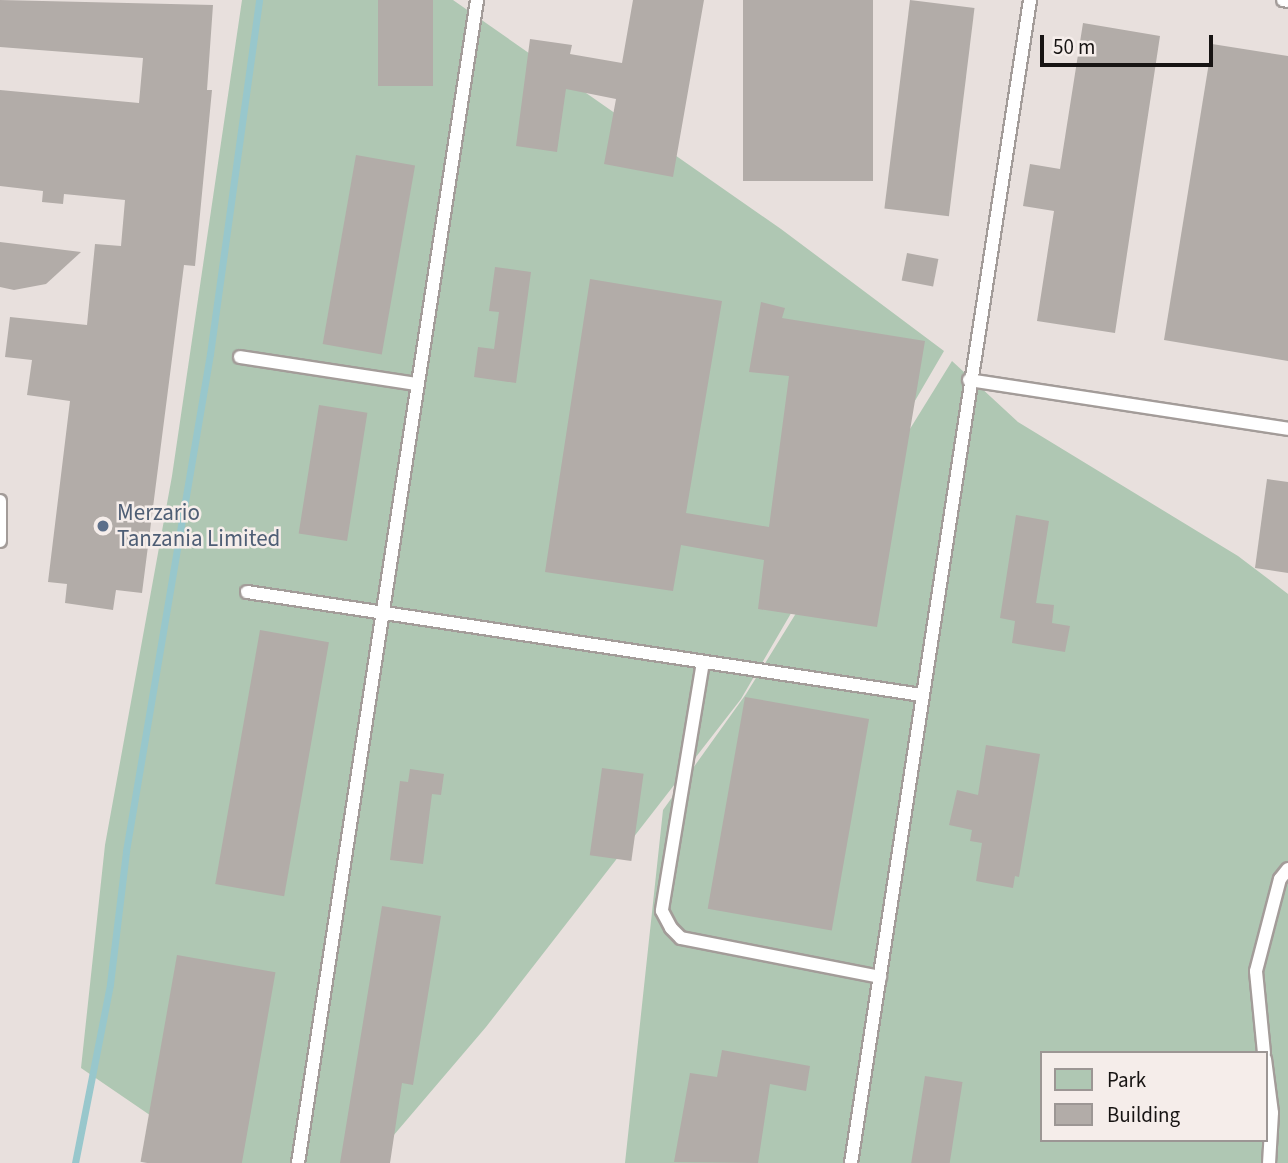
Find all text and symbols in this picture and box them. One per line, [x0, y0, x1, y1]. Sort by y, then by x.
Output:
scale bar [1043, 21, 1216, 65]
text: 50 m [1053, 32, 1095, 62]
place label: Merzario Tanzania Limited [117, 499, 280, 553]
marker: Merzario Tanzania Limited [95, 518, 111, 534]
legend [1040, 1051, 1267, 1142]
text: Park [1107, 1065, 1146, 1095]
text: Building [1107, 1100, 1180, 1130]

